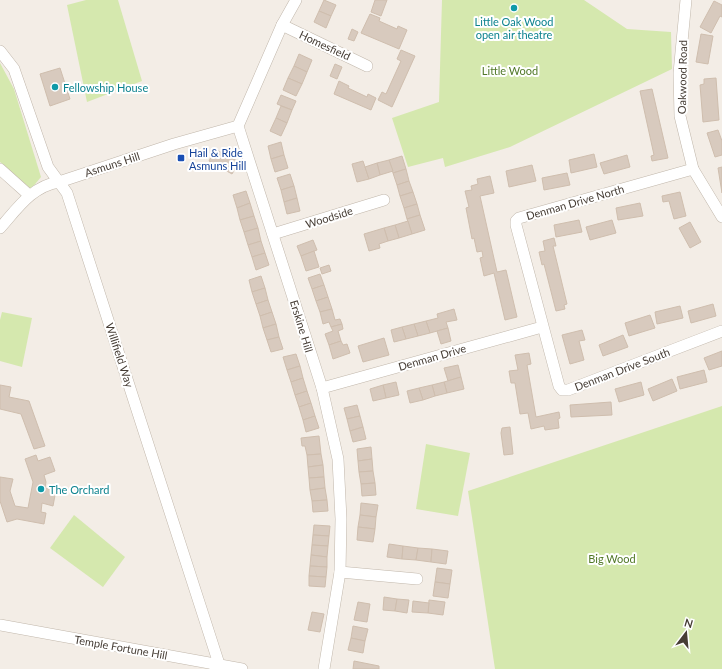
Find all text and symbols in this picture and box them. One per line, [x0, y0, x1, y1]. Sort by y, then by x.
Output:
marker: Little Oak Wood open air theatre [509, 3, 519, 13]
place label: Little Oak Wood open air theatre [475, 15, 553, 41]
street label: Homesfield [297, 27, 353, 63]
street label: Oakwood Road [675, 40, 689, 114]
park label: Little Wood [482, 64, 538, 77]
place label: Fellowship House [63, 81, 148, 94]
marker: Fellowship House [50, 82, 60, 92]
place label: Hail & Ride Asmuns Hill [189, 146, 246, 172]
street label: Asmuns Hill [83, 149, 141, 179]
marker: Hail & Ride Asmuns Hill [176, 153, 186, 163]
street label: Denman Drive North [525, 182, 625, 222]
street label: Woodside [304, 204, 354, 230]
street label: Erskine Hill [288, 298, 316, 354]
street label: Willifield Way [103, 321, 137, 389]
street label: Denman Drive [397, 341, 468, 373]
street label: Denman Drive South [572, 345, 672, 393]
place label: The Orchard [49, 483, 109, 496]
marker: The Orchard [36, 484, 46, 494]
park label: Big Wood [588, 552, 636, 565]
north arrow [666, 613, 706, 653]
text: N [683, 615, 695, 630]
street label: Temple Fortune Hill [73, 632, 169, 662]

